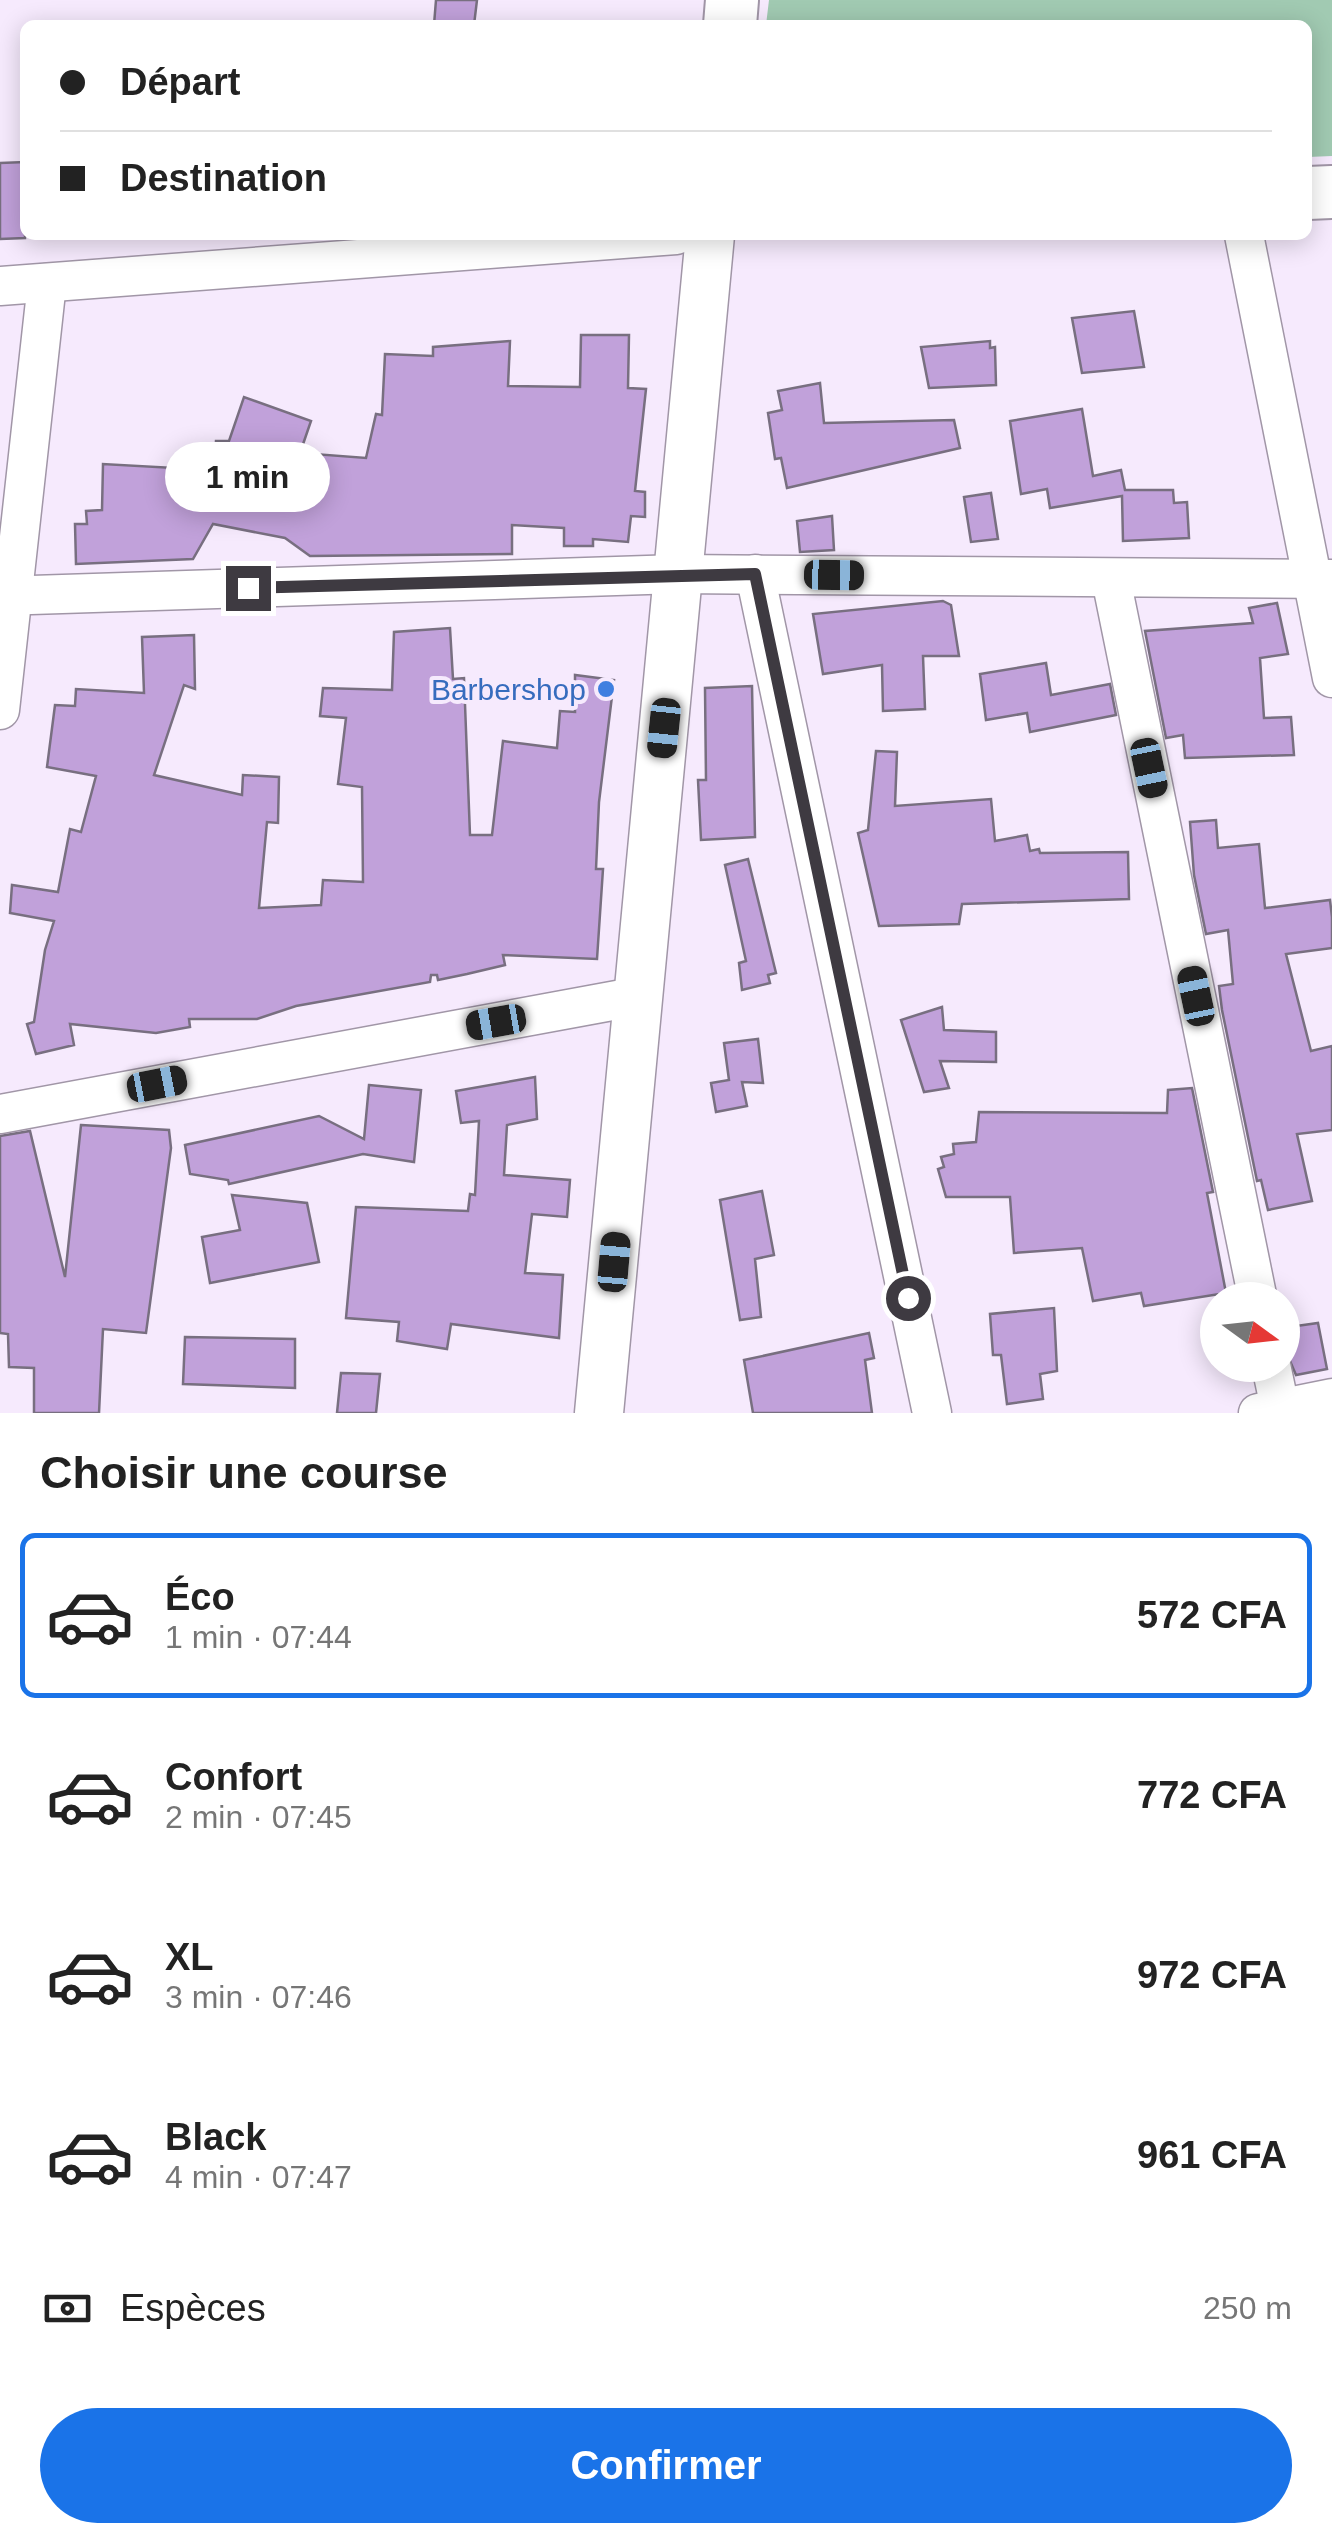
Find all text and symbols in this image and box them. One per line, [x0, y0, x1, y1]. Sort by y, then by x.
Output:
text: Départ [120, 61, 240, 103]
text: Destination [120, 157, 327, 199]
callout: 1 min [166, 443, 330, 513]
text: 1 min [206, 459, 289, 495]
car [804, 559, 864, 591]
route end [226, 566, 271, 611]
place label: Barbershop [431, 673, 586, 706]
marker: Barbershop [595, 678, 617, 700]
car [646, 697, 682, 759]
car [1128, 736, 1170, 800]
car [1175, 964, 1217, 1028]
car [464, 1002, 528, 1042]
car [125, 1064, 189, 1104]
car [596, 1231, 632, 1293]
route start [886, 1276, 931, 1321]
north arrow [1200, 1282, 1300, 1382]
map controls [1200, 1282, 1300, 1382]
text: Choisir une course [40, 1447, 448, 1498]
icon: car [45, 1571, 135, 1661]
text: Éco [165, 1576, 235, 1618]
text: 572 CFA [1137, 1594, 1287, 1636]
text: 1 min · 07:44 [165, 1619, 352, 1655]
icon: car [45, 1751, 135, 1841]
text: Confort [165, 1756, 302, 1798]
text: 772 CFA [1137, 1774, 1287, 1816]
text: 2 min · 07:45 [165, 1799, 352, 1835]
icon: car [45, 1931, 135, 2021]
text: XL [165, 1936, 214, 1978]
text: 972 CFA [1137, 1954, 1287, 1996]
text: 3 min · 07:46 [165, 1979, 352, 2015]
icon: car [45, 2111, 135, 2201]
text: Black [165, 2116, 266, 2158]
text: 961 CFA [1137, 2134, 1287, 2176]
text: 4 min · 07:47 [165, 2159, 352, 2195]
icon: cash [40, 2281, 95, 2336]
text: Espèces [120, 2287, 266, 2329]
text: 250 m [1203, 2290, 1292, 2326]
button: Confirmer [40, 2408, 1292, 2523]

